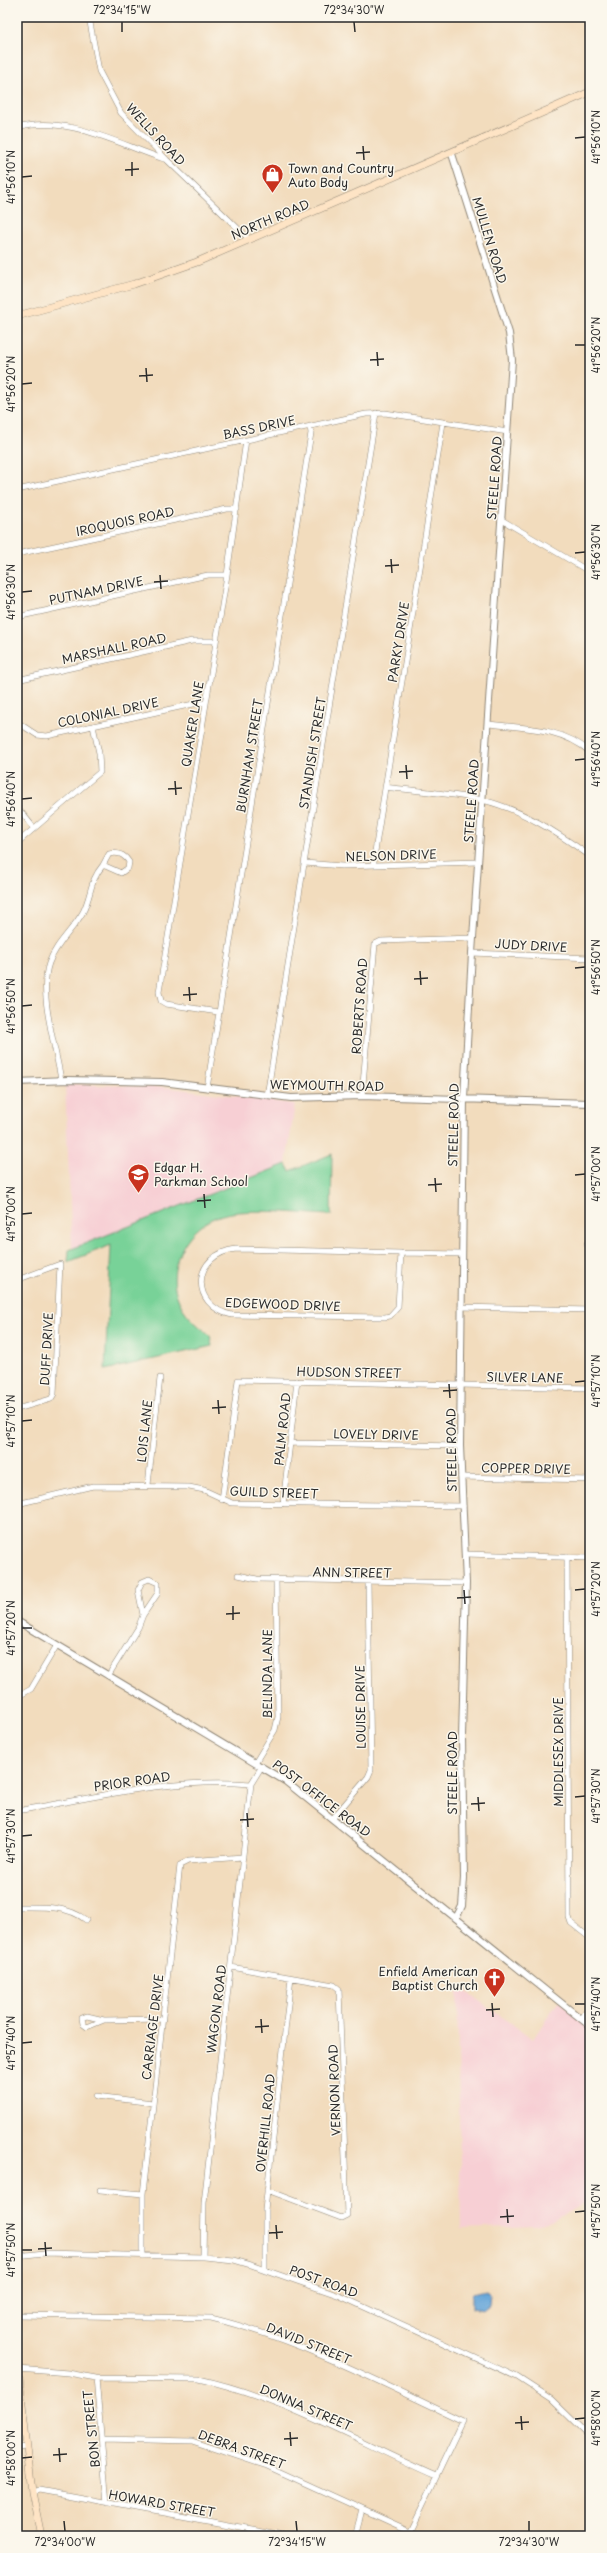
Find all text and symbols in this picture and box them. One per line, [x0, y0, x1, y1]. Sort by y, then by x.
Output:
text: 72°34'15"W [93, 2, 151, 17]
text: 72°34'30"W [324, 2, 385, 17]
street label: WELLS ROAD [122, 99, 190, 169]
text: 41°56'10"N [588, 110, 603, 164]
text: 41°56'10"N [3, 150, 18, 204]
place label: Town and Country Auto Body [288, 159, 394, 191]
shop icon: Town and Country Auto Body [260, 162, 286, 195]
street label: NORTH ROAD [228, 194, 312, 244]
street label: MULLEN ROAD [468, 194, 512, 286]
text: 41°56'20"N [588, 317, 603, 373]
text: 41°56'20"N [3, 356, 18, 412]
street label: BASS DRIVE [221, 411, 297, 443]
street label: STEELE ROAD [482, 435, 506, 521]
street label: IROQUOIS ROAD [74, 502, 176, 540]
text: 41°56'30"N [588, 524, 603, 580]
text: 41°56'30"N [3, 564, 18, 620]
street label: PUTNAM DRIVE [47, 571, 145, 609]
street label: PARKY DRIVE [383, 600, 413, 684]
street label: MARSHALL ROAD [60, 628, 168, 668]
street label: QUAKER LANE [176, 680, 208, 768]
street label: COLONIAL DRIVE [56, 692, 160, 732]
street label: STANDISH STREET [294, 695, 330, 810]
street label: BURNHAM STREET [231, 697, 267, 814]
text: 41°56'40"N [588, 731, 603, 787]
street label: STEELE ROAD [459, 758, 483, 844]
text: 41°56'40"N [3, 771, 18, 827]
street label: NELSON DRIVE [345, 844, 437, 866]
street label: JUDY DRIVE [494, 934, 568, 956]
text: 41°56'50"N [588, 939, 603, 995]
street label: ROBERTS ROAD [347, 957, 371, 1055]
text: 41°56'50"N [3, 978, 18, 1034]
street label: WEYMOUTH ROAD [270, 1075, 384, 1095]
street label: STEELE ROAD [443, 1083, 463, 1167]
text: 41°57'00"N [588, 1146, 603, 1202]
place label: Edgar H. Parkman School [154, 1158, 248, 1190]
school or university icon: Edgar H. Parkman School [125, 1161, 151, 1194]
text: 41°57'00"N [3, 1186, 18, 1242]
street label: EDGEWOOD DRIVE [225, 1293, 341, 1315]
street label: DUFF DRIVE [35, 1312, 57, 1386]
text: 41°57'10"N [588, 1354, 603, 1407]
street label: HUDSON STREET [296, 1362, 402, 1382]
street label: SILVER LANE [486, 1367, 564, 1387]
street label: PALM ROAD [269, 1391, 295, 1467]
text: 41°57'10"N [3, 1394, 18, 1447]
street label: LOIS LANE [132, 1399, 156, 1463]
street label: STEELE ROAD [441, 1408, 461, 1492]
street label: LOVELY DRIVE [333, 1424, 419, 1444]
street label: COPPER DRIVE [481, 1458, 571, 1478]
street label: GUILD STREET [229, 1481, 319, 1503]
text: 41°57'20"N [588, 1561, 603, 1617]
street label: ANN STREET [312, 1562, 392, 1582]
text: 41°57'20"N [3, 1600, 18, 1656]
street label: BELINDA LANE [258, 1629, 276, 1719]
street label: LOUISE DRIVE [350, 1665, 370, 1749]
street label: MIDDLESEX DRIVE [549, 1697, 567, 1807]
street label: STEELE ROAD [443, 1731, 461, 1815]
street label: POST OFFICE ROAD [269, 1755, 375, 1841]
street label: PRIOR ROAD [92, 1767, 172, 1795]
text: 41°57'30"N [588, 1768, 603, 1824]
text: 41°57'30"N [3, 1808, 18, 1864]
place label: Enfield American Baptist Church [378, 1962, 478, 1994]
street label: WAGON ROAD [202, 1964, 230, 2054]
church icon: Enfield American Baptist Church [481, 1965, 507, 1998]
street label: CARRIAGE DRIVE [137, 1973, 167, 2081]
text: 41°57'40"N [588, 1976, 603, 2031]
text: 41°57'40"N [3, 2015, 18, 2070]
street label: VERNON ROAD [323, 2044, 345, 2136]
street label: OVERHILL ROAD [251, 2073, 279, 2173]
text: 41°57'50"N [588, 2183, 603, 2238]
text: 41°57'50"N [3, 2222, 18, 2277]
street label: POST ROAD [287, 2260, 361, 2302]
street label: DAVID STREET [264, 2318, 355, 2369]
street label: DONNA STREET [257, 2379, 356, 2435]
street label: BON STREET [78, 2389, 104, 2469]
text: 41°58'00"N [588, 2390, 603, 2446]
street label: DEBRA STREET [196, 2425, 289, 2473]
text: 41°58'00"N [3, 2430, 18, 2486]
street label: HOWARD STREET [107, 2485, 217, 2521]
text: 72°34'00"W [35, 2534, 96, 2549]
text: 72°34'15"W [268, 2534, 326, 2549]
text: 72°34'30"W [499, 2534, 560, 2549]

